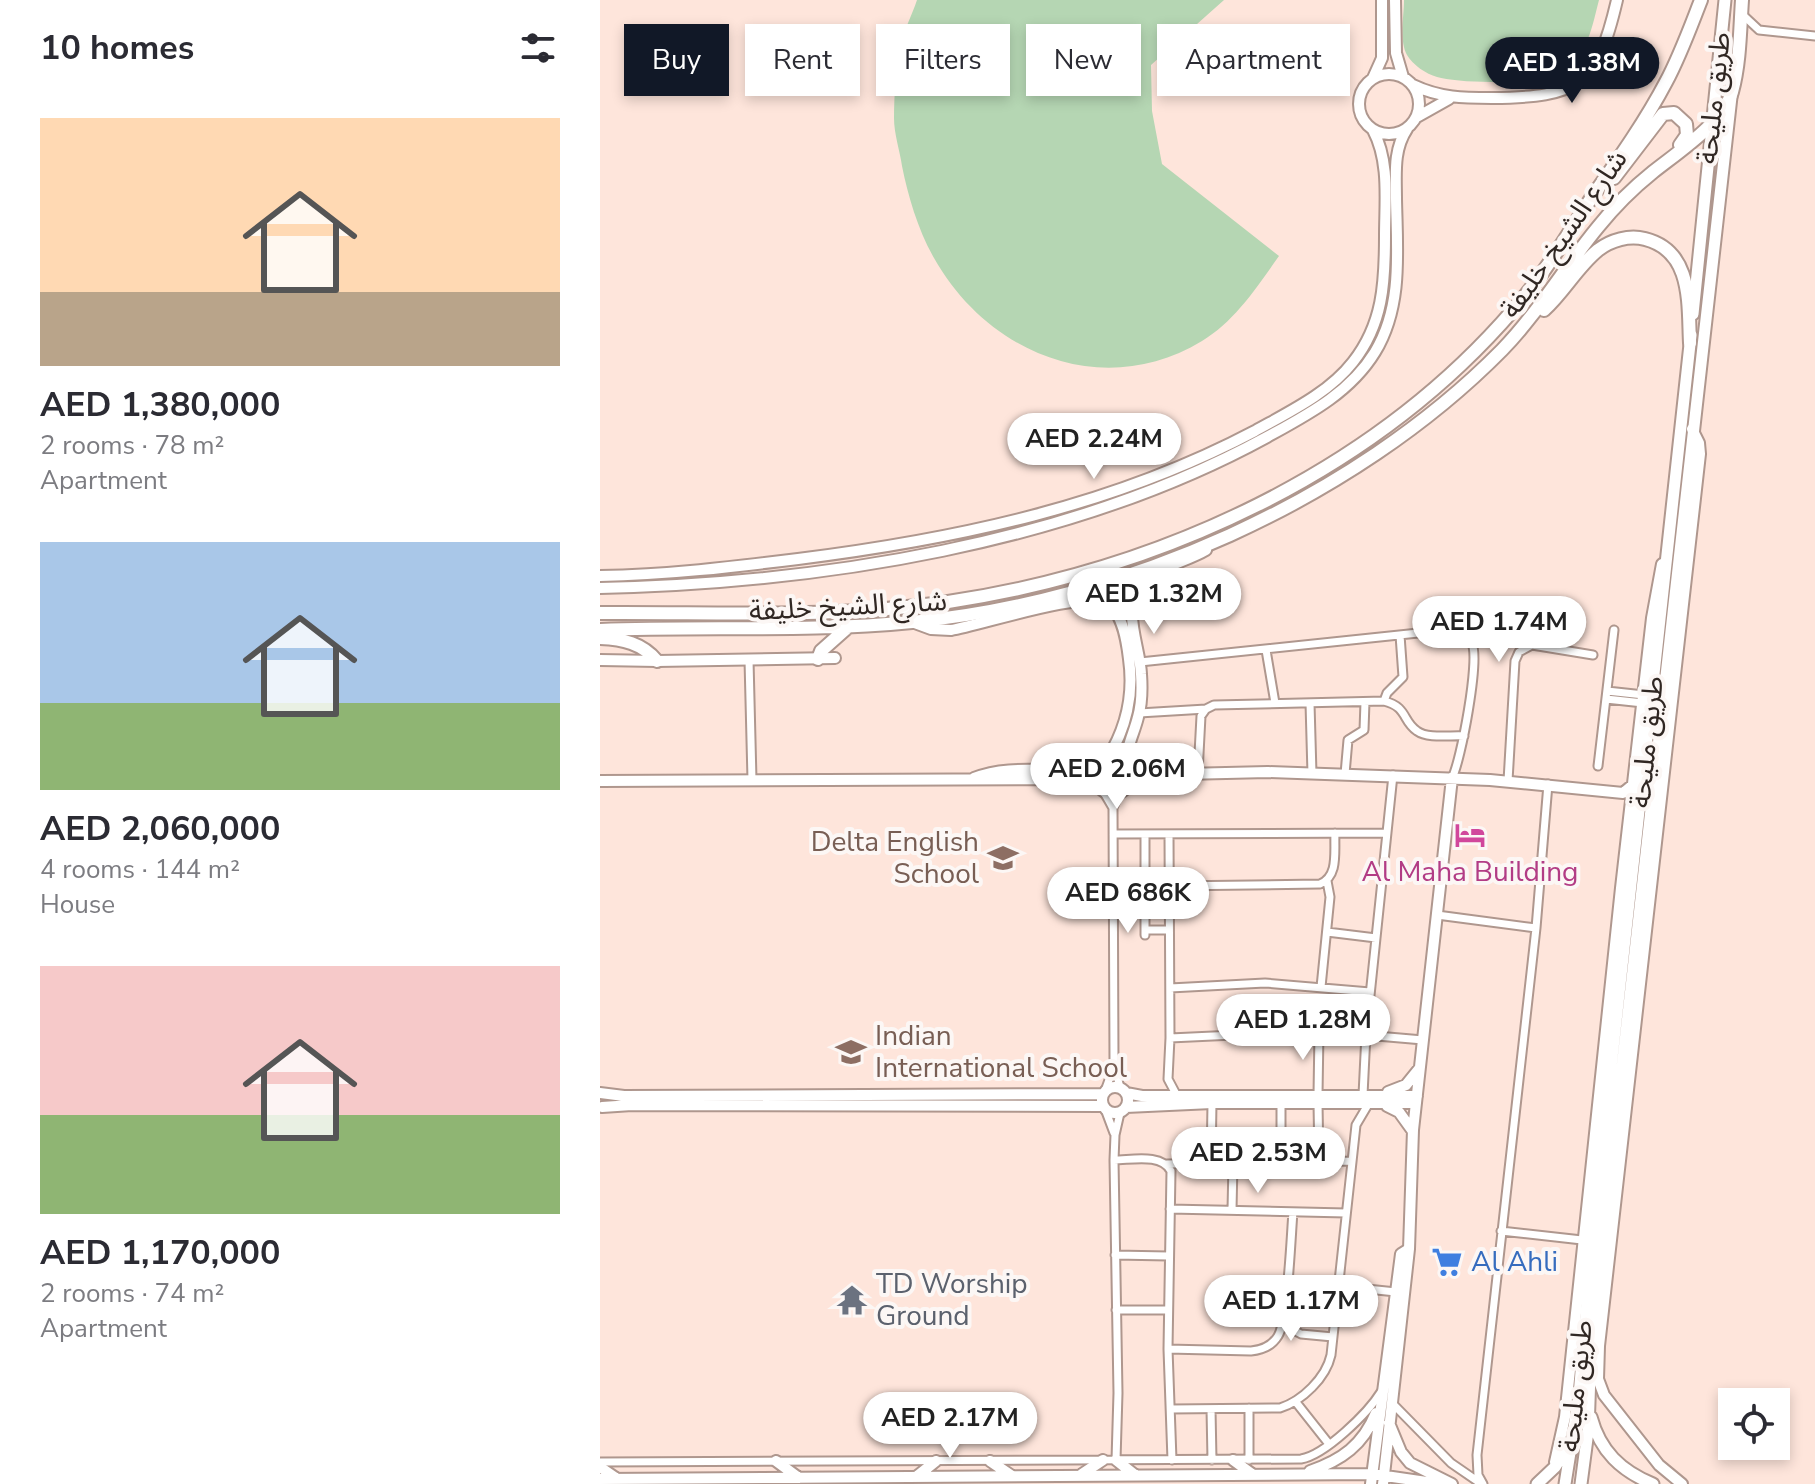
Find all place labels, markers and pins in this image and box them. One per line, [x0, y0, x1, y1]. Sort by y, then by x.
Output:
pin: AED 1.38M [1480, 37, 1664, 105]
pin: AED 2.24M [1002, 413, 1186, 481]
pin: AED 1.32M [1062, 568, 1246, 636]
pin: AED 1.74M [1407, 596, 1591, 664]
pin: AED 2.06M [1025, 743, 1209, 811]
hotel icon: Al Maha Building [1453, 818, 1487, 852]
place label: Delta English School [811, 823, 980, 893]
school or university icon: Delta English School [986, 841, 1020, 875]
place label: Al Maha Building [1361, 853, 1579, 891]
pin: AED 686K [1045, 867, 1211, 935]
pin: AED 1.28M [1211, 994, 1395, 1062]
place label: Indian International School [875, 1017, 1128, 1087]
school or university icon: Indian International School [834, 1035, 868, 1069]
pin: AED 2.53M [1166, 1127, 1350, 1195]
place label: Al Ahli [1471, 1243, 1558, 1281]
supermarket icon: Al Ahli [1430, 1245, 1464, 1279]
place label: TD Worship Ground [876, 1265, 1028, 1335]
pin: AED 1.17M [1199, 1275, 1383, 1343]
temple icon: TD Worship Ground [835, 1283, 869, 1317]
pin: AED 2.17M [858, 1392, 1042, 1460]

